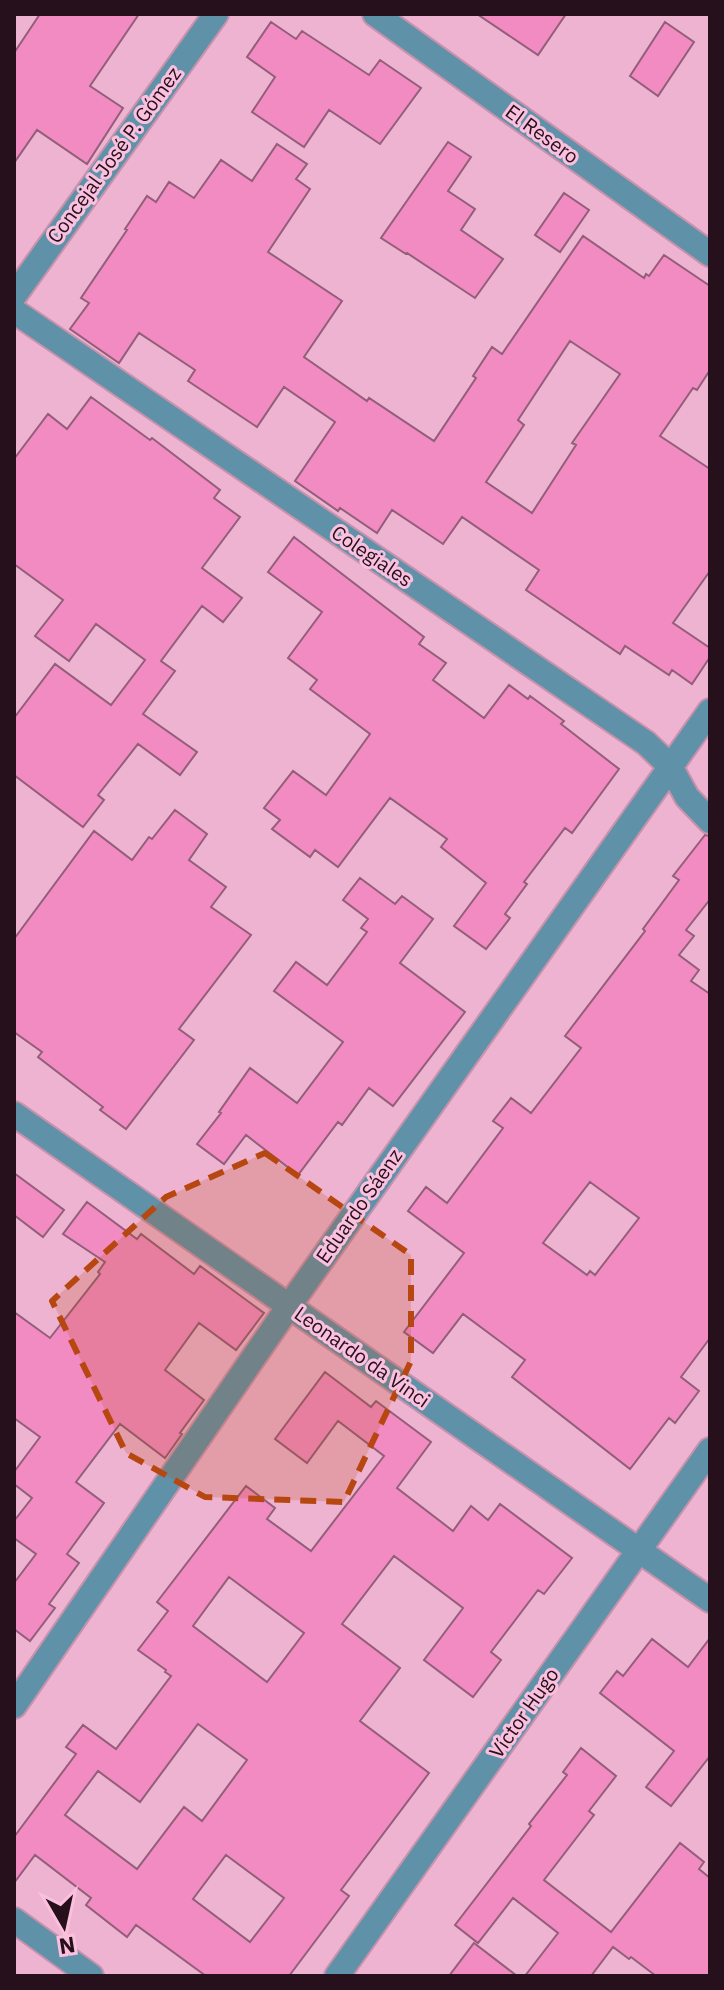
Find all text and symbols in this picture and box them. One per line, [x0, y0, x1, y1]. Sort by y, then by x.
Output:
street label: Concejal José P. Gómez [40, 61, 187, 248]
street label: El Resero [500, 98, 584, 169]
street label: Colegiales [326, 519, 418, 593]
street label: Eduardo Sáenz [309, 1143, 408, 1268]
street label: Leonardo da Vinci [289, 1300, 435, 1413]
street label: Víctor Hugo [483, 1662, 565, 1763]
north arrow [24, 1886, 104, 1966]
text: N [57, 1931, 77, 1962]

